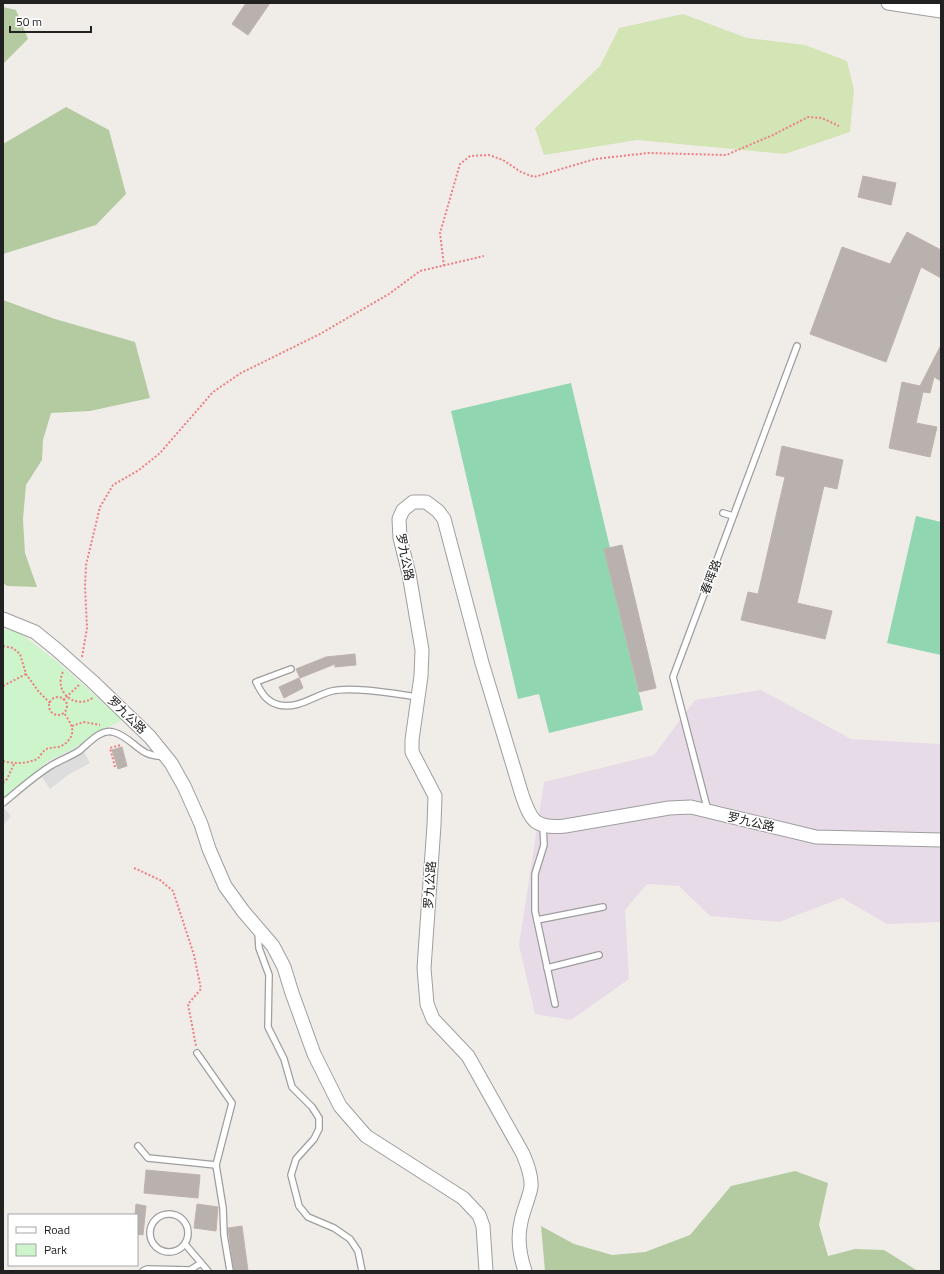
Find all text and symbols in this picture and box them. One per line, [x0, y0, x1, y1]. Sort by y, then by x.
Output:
scale bar [10, 8, 91, 34]
text: 50 m [16, 12, 42, 31]
street label: 罗九公路 [392, 532, 419, 582]
street label: 春晖路 [695, 557, 726, 597]
street label: 罗九公路 [103, 691, 151, 738]
street label: 罗九公路 [726, 807, 777, 836]
street label: 罗九公路 [418, 860, 441, 910]
legend [8, 1214, 138, 1266]
text: Road [44, 1220, 70, 1239]
text: Park [44, 1240, 67, 1259]

